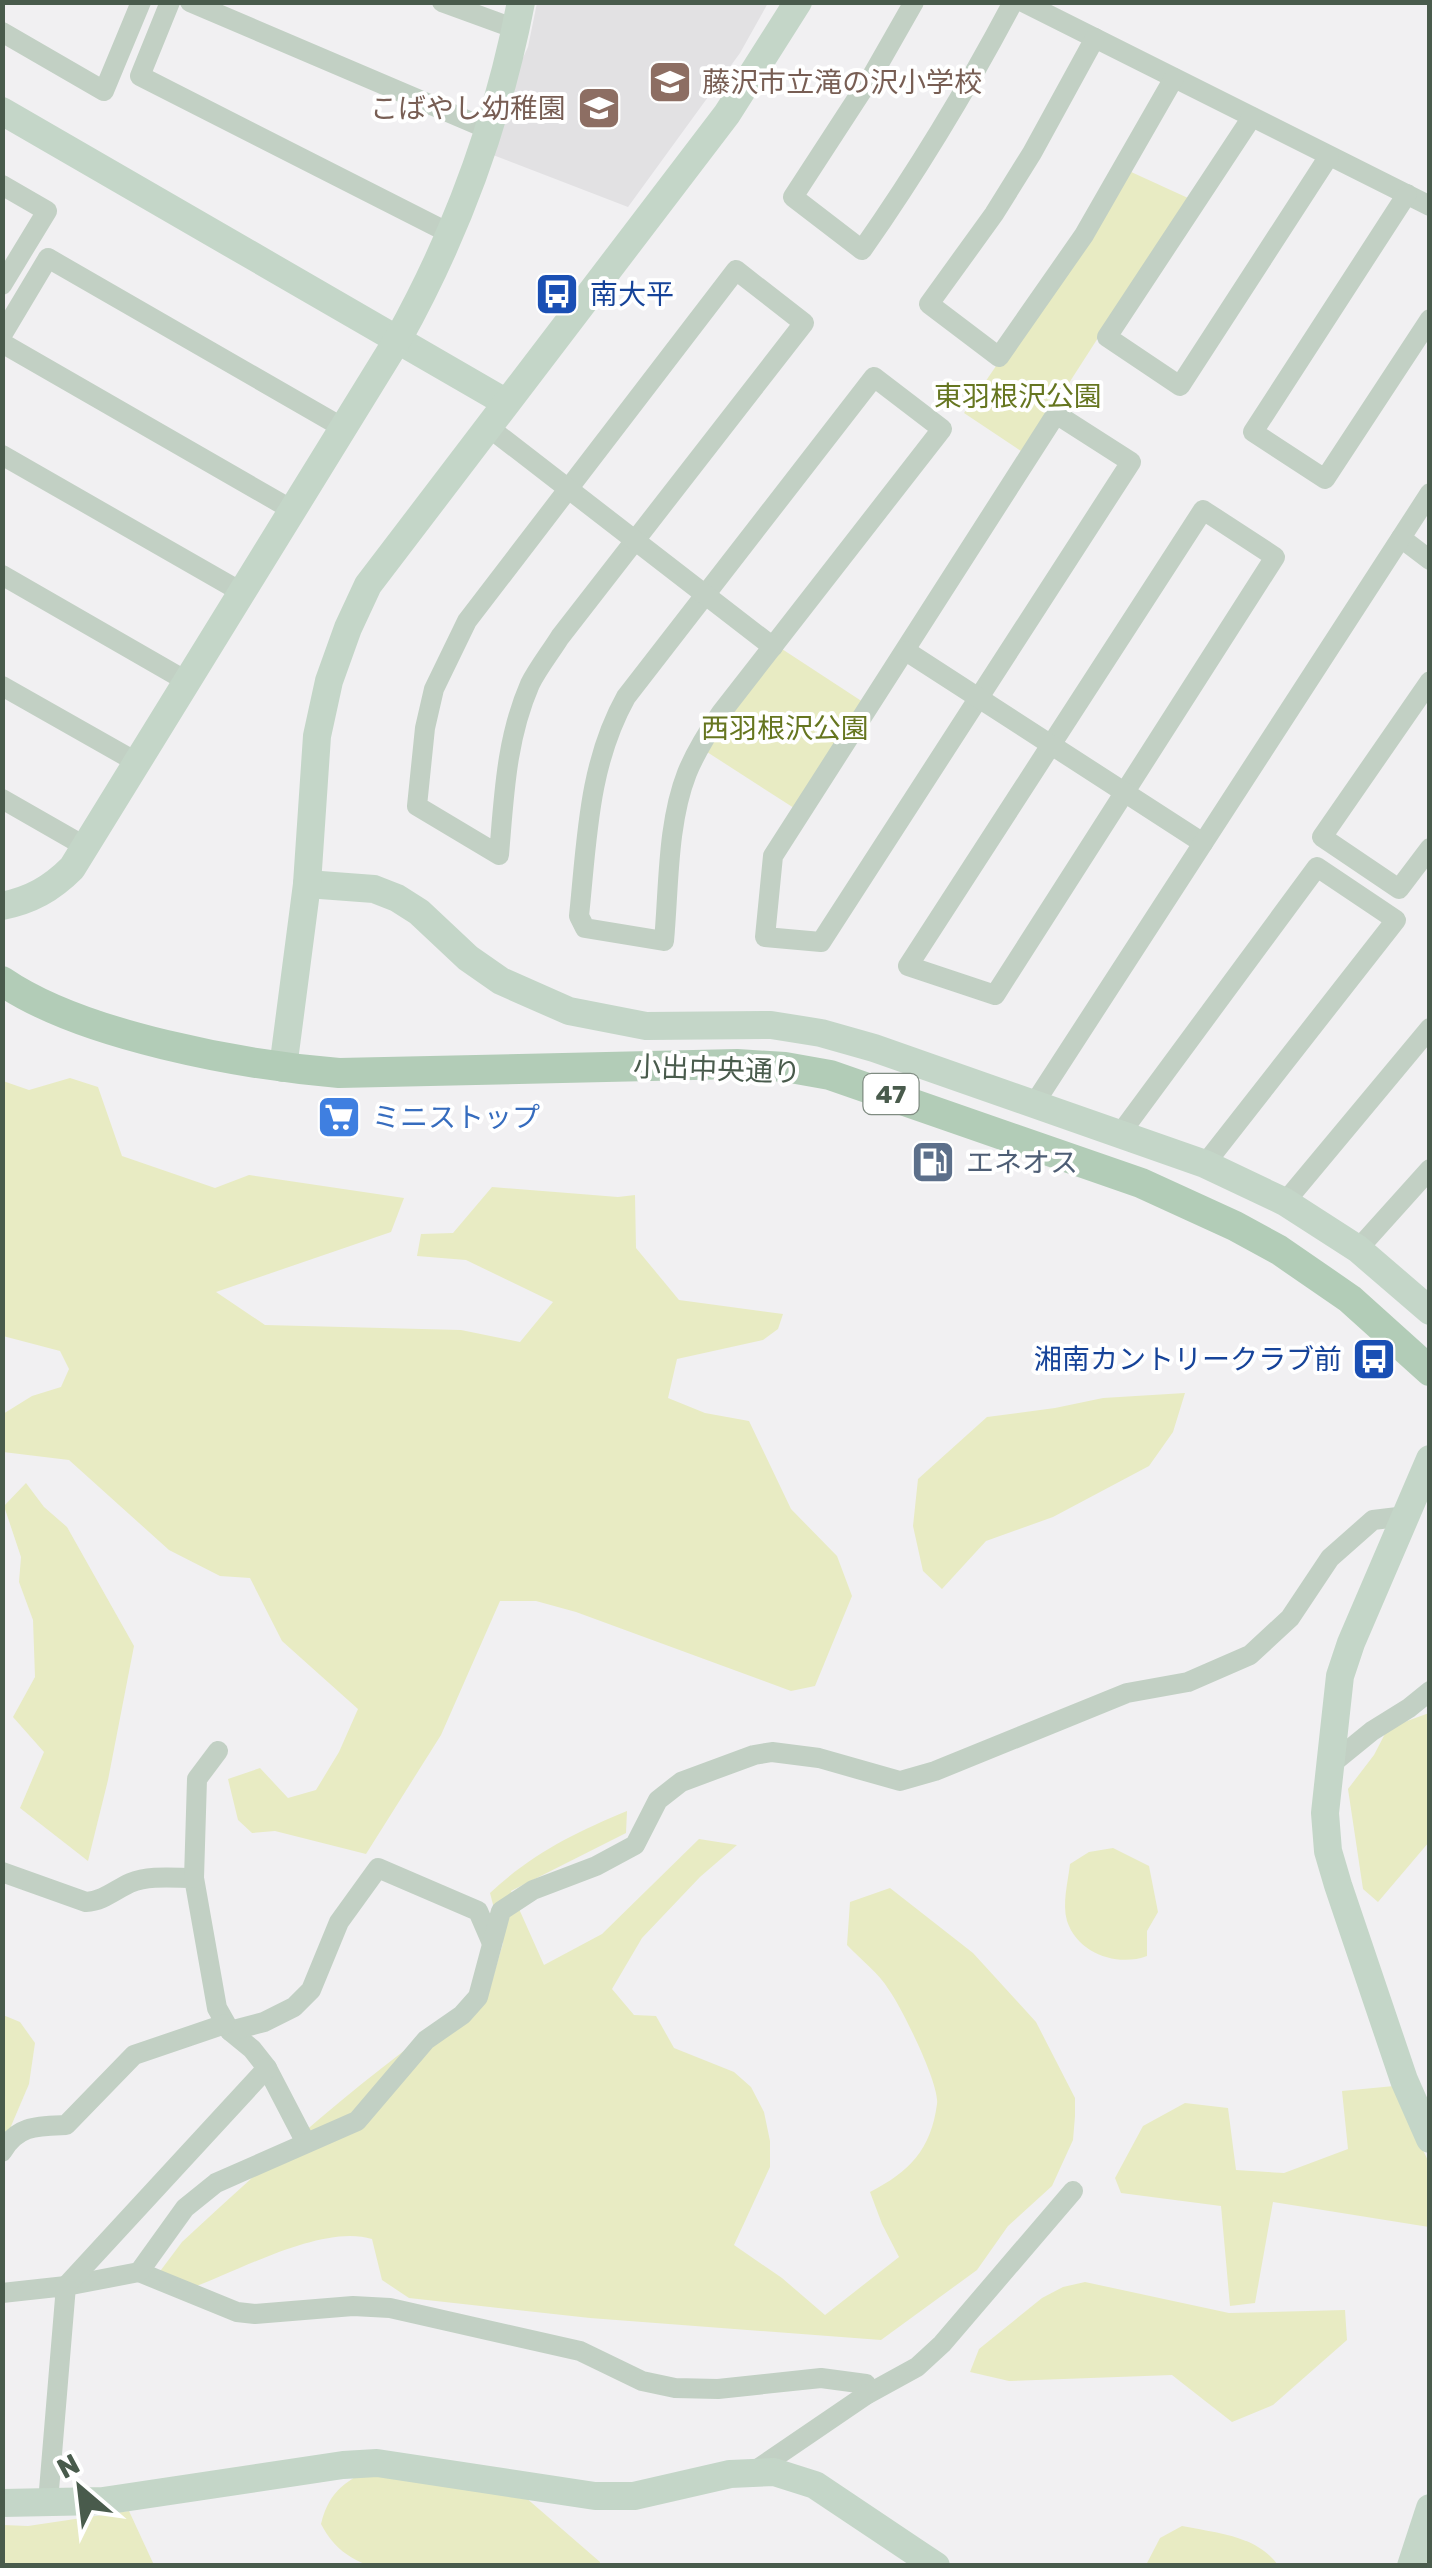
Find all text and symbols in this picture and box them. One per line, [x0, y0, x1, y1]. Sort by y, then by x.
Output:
school or university icon: 藤沢市立滝の沢小学校 [647, 59, 693, 105]
place label: 藤沢市立滝の沢小学校 [702, 66, 982, 99]
school or university icon: こばやし幼稚園 [576, 85, 622, 131]
place label: こばやし幼稚園 [370, 92, 566, 125]
bus stop icon: 南大平 [534, 271, 580, 317]
place label: 南大平 [590, 278, 674, 311]
park label: 東羽根沢公園 [934, 380, 1102, 413]
park label: 西羽根沢公園 [701, 712, 869, 745]
street label: 小出中央通り [632, 1050, 802, 1089]
road number: 47 [864, 1074, 918, 1114]
supermarket icon: ミニストップ [316, 1094, 362, 1140]
place label: ミニストップ [372, 1101, 540, 1134]
fuel station icon: エネオス [910, 1139, 956, 1185]
place label: エネオス [966, 1146, 1078, 1179]
bus stop icon: 湘南カントリークラブ前 [1351, 1336, 1397, 1382]
place label: 湘南カントリークラブ前 [1034, 1343, 1342, 1376]
north arrow [30, 2438, 130, 2538]
text: N [52, 2447, 85, 2486]

